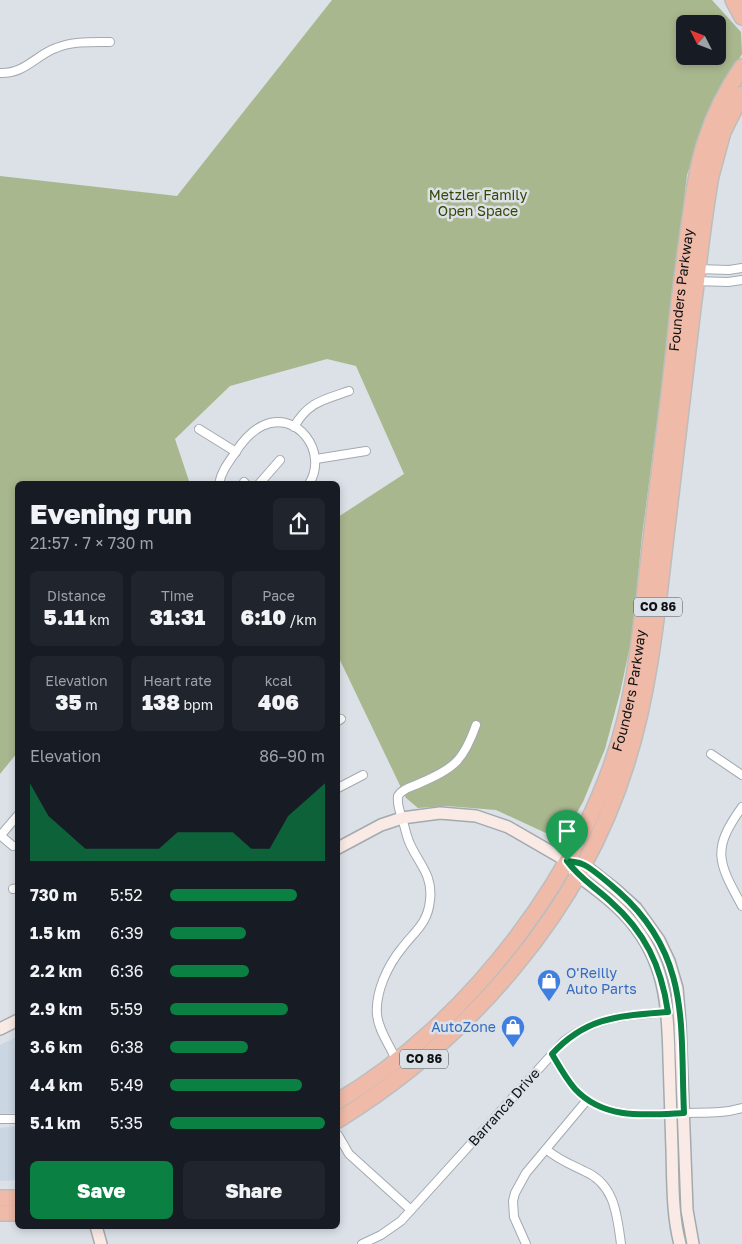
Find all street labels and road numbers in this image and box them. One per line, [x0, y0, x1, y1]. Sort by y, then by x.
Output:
street label: Founders Parkway [665, 227, 697, 352]
road number: CO 86 [634, 598, 682, 616]
street label: Founders Parkway [608, 628, 649, 753]
road number: CO 86 [400, 1050, 448, 1068]
street label: Barranca Drive [464, 1064, 543, 1149]

